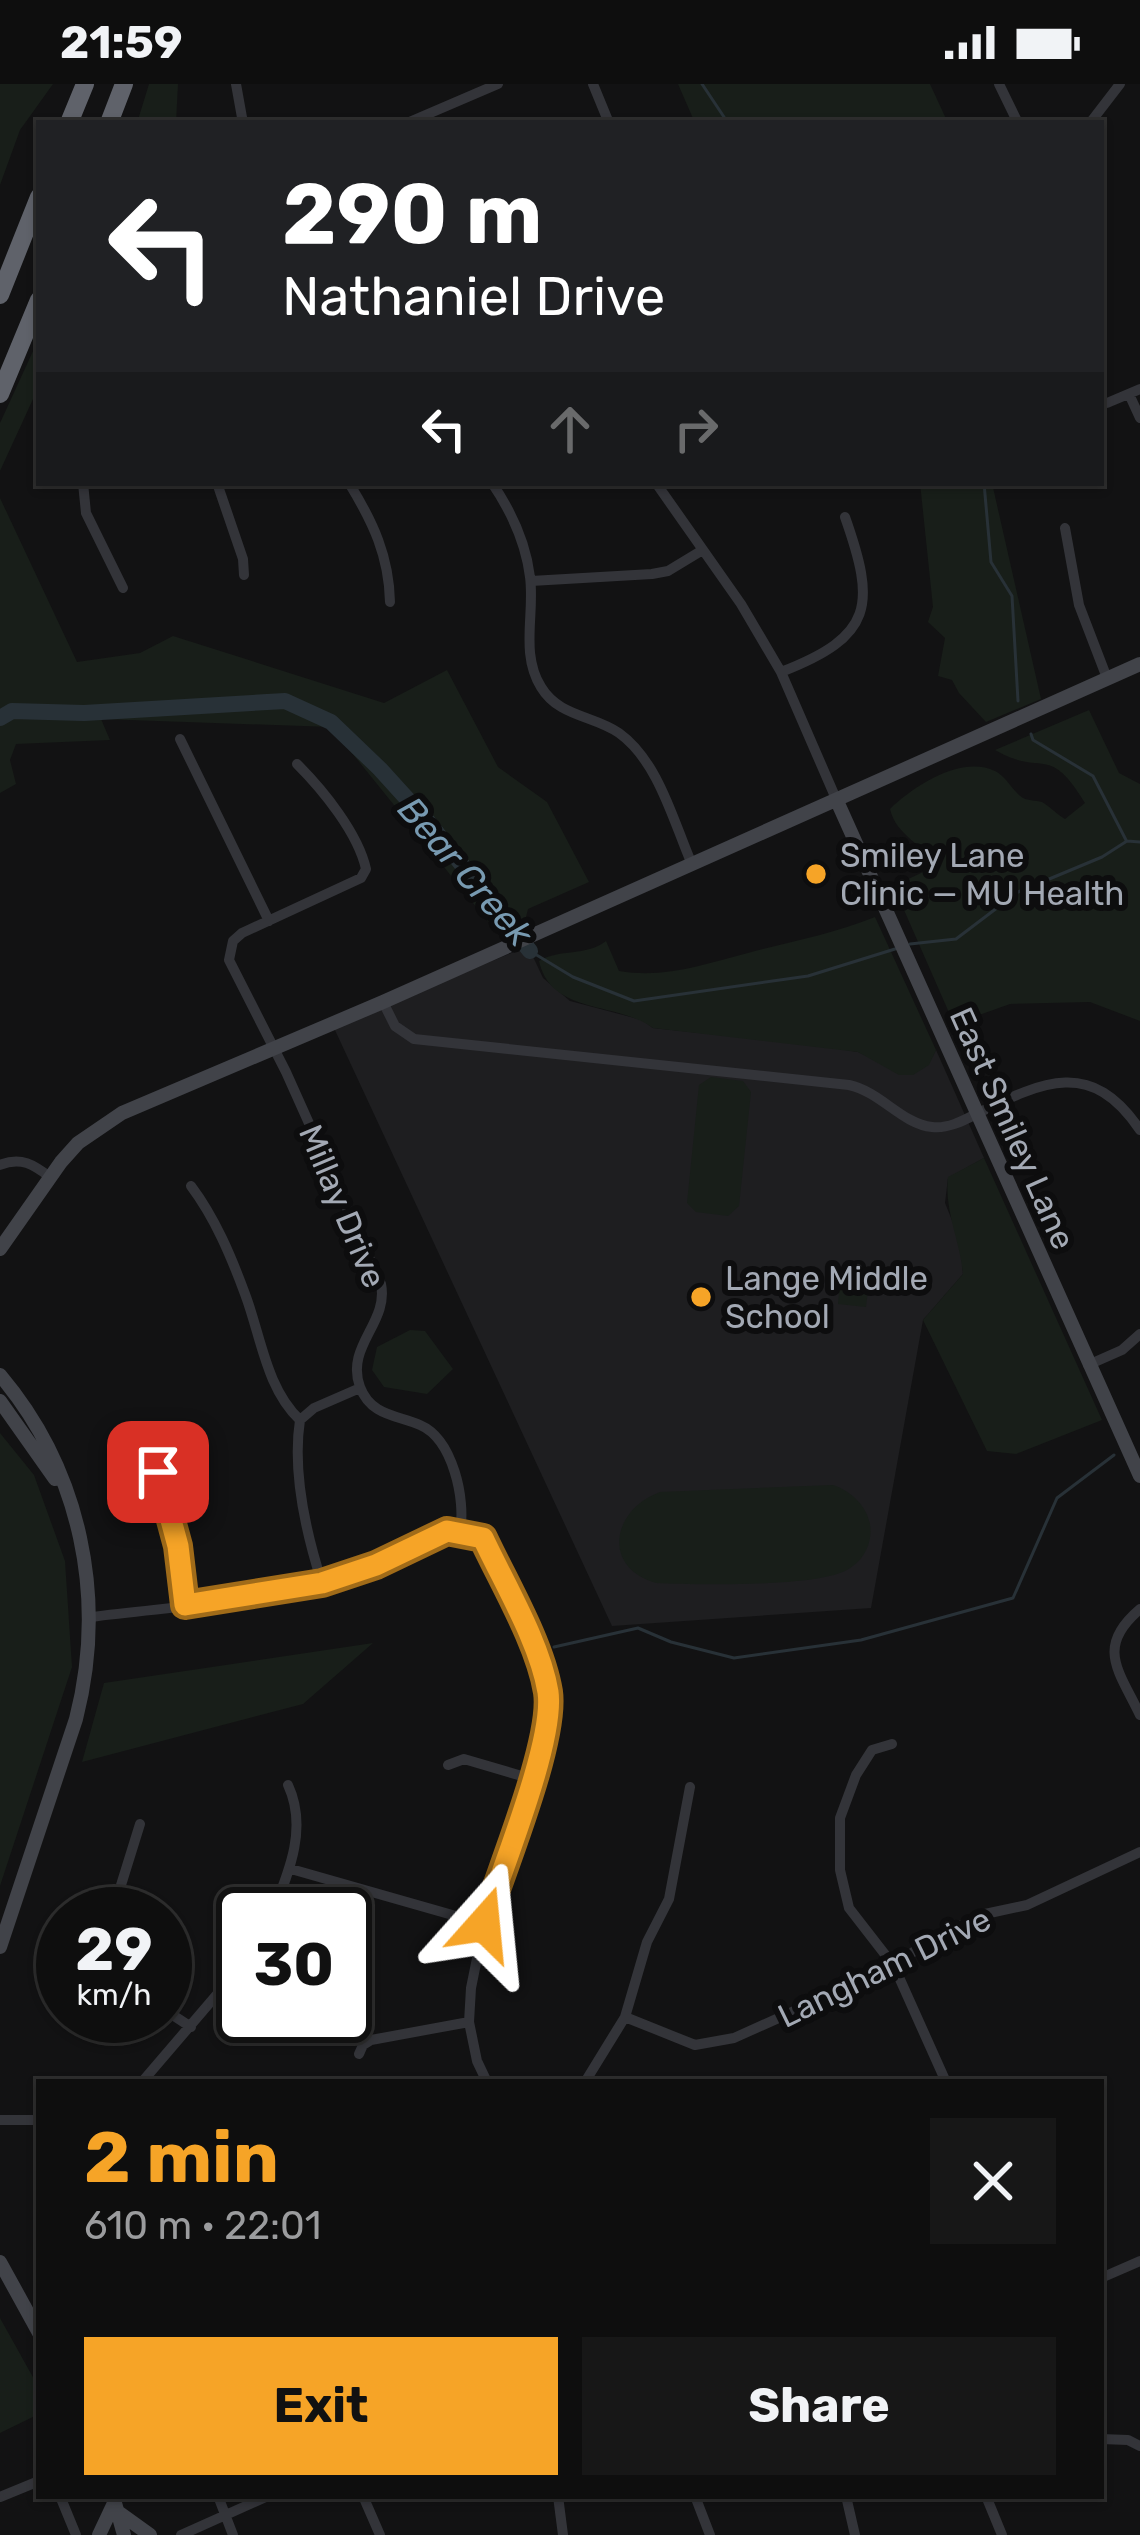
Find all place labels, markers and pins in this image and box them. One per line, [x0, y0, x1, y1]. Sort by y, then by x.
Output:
place label: Smiley Lane Clinic — MU Health [840, 836, 1124, 913]
marker: Smiley Lane Clinic — MU Health [803, 861, 829, 887]
place label: Lange Middle School [725, 1259, 928, 1336]
marker: Lange Middle School [688, 1284, 714, 1310]
pin [107, 1421, 209, 1523]

